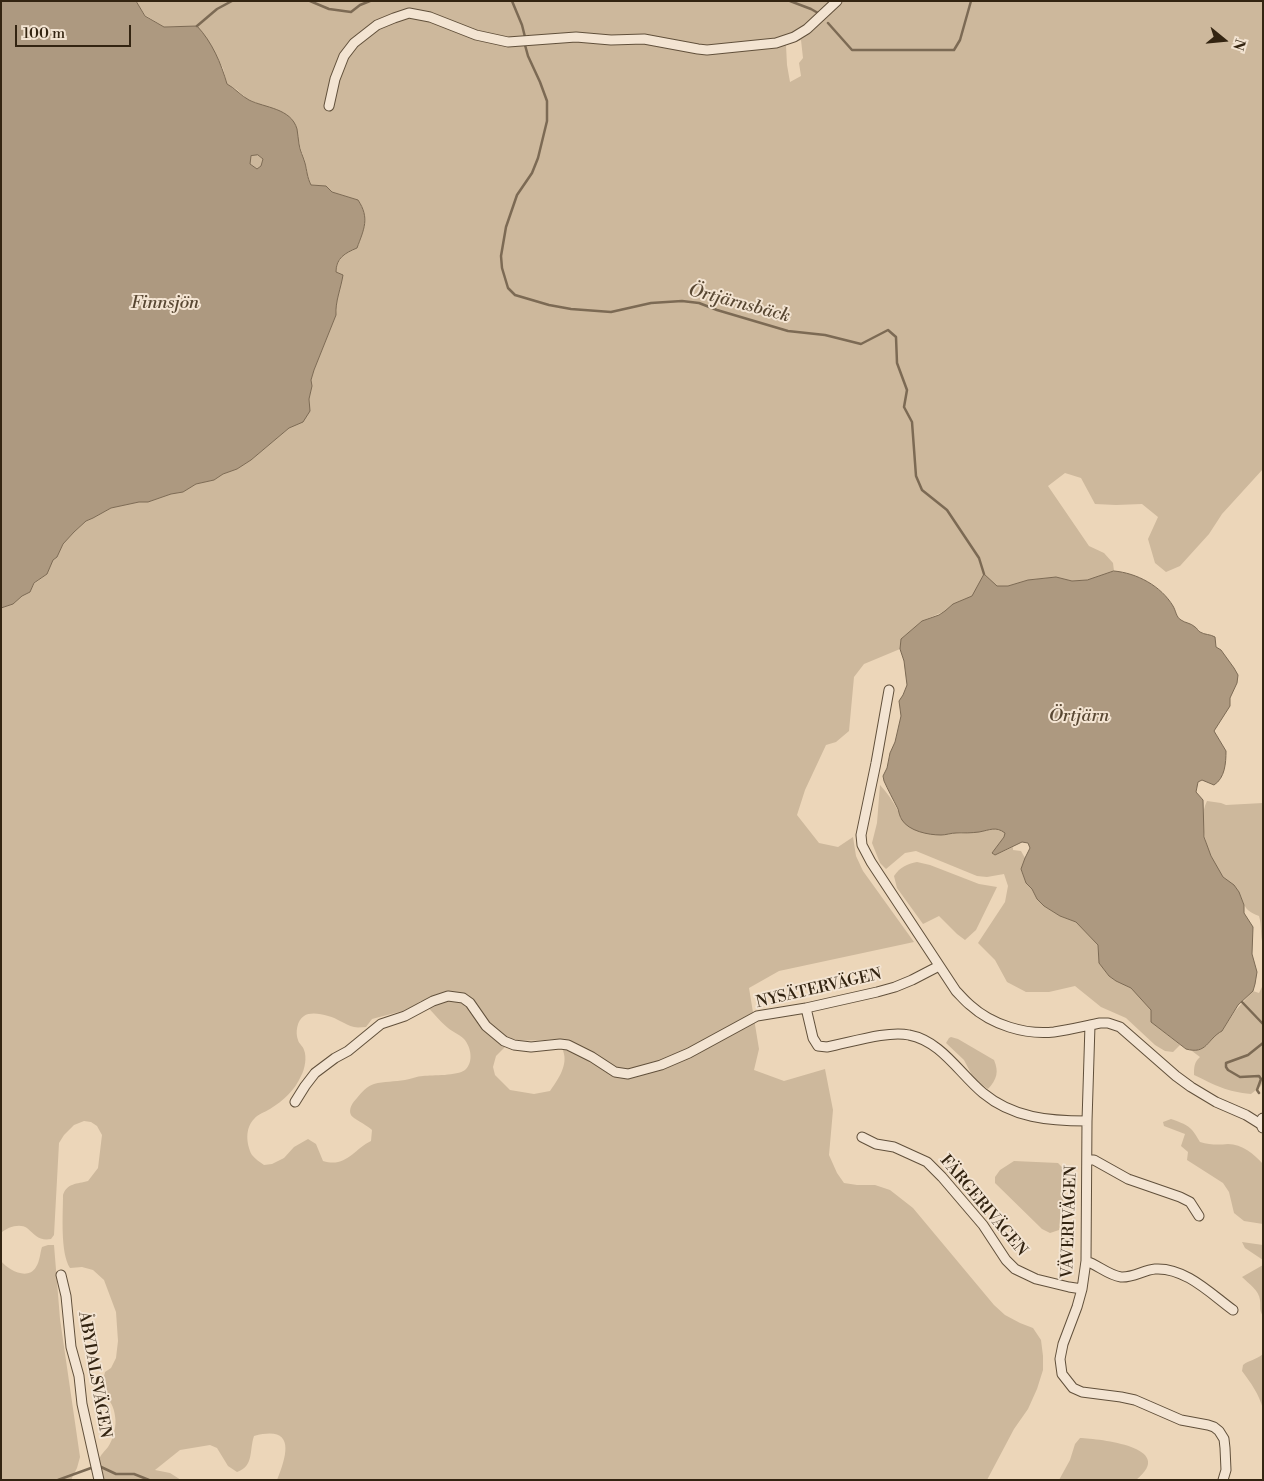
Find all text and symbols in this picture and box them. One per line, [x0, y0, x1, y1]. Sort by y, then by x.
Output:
scale bar [18, 15, 134, 47]
north arrow [1199, 15, 1249, 65]
text: 100 m [23, 24, 65, 43]
text: N [1228, 36, 1249, 52]
water label: Örtjärnsbäck [686, 280, 792, 328]
water label: Finnsjön [131, 293, 199, 315]
water label: Örtjärn [1049, 706, 1109, 728]
street label: NYSÄTERVÄGEN [754, 965, 884, 1013]
street label: FÄRGERIVÄGEN [935, 1152, 1031, 1260]
street label: VÄVERIVÄGEN [1058, 1165, 1082, 1279]
street label: ÅBYDALSVÄGEN [73, 1310, 115, 1440]

